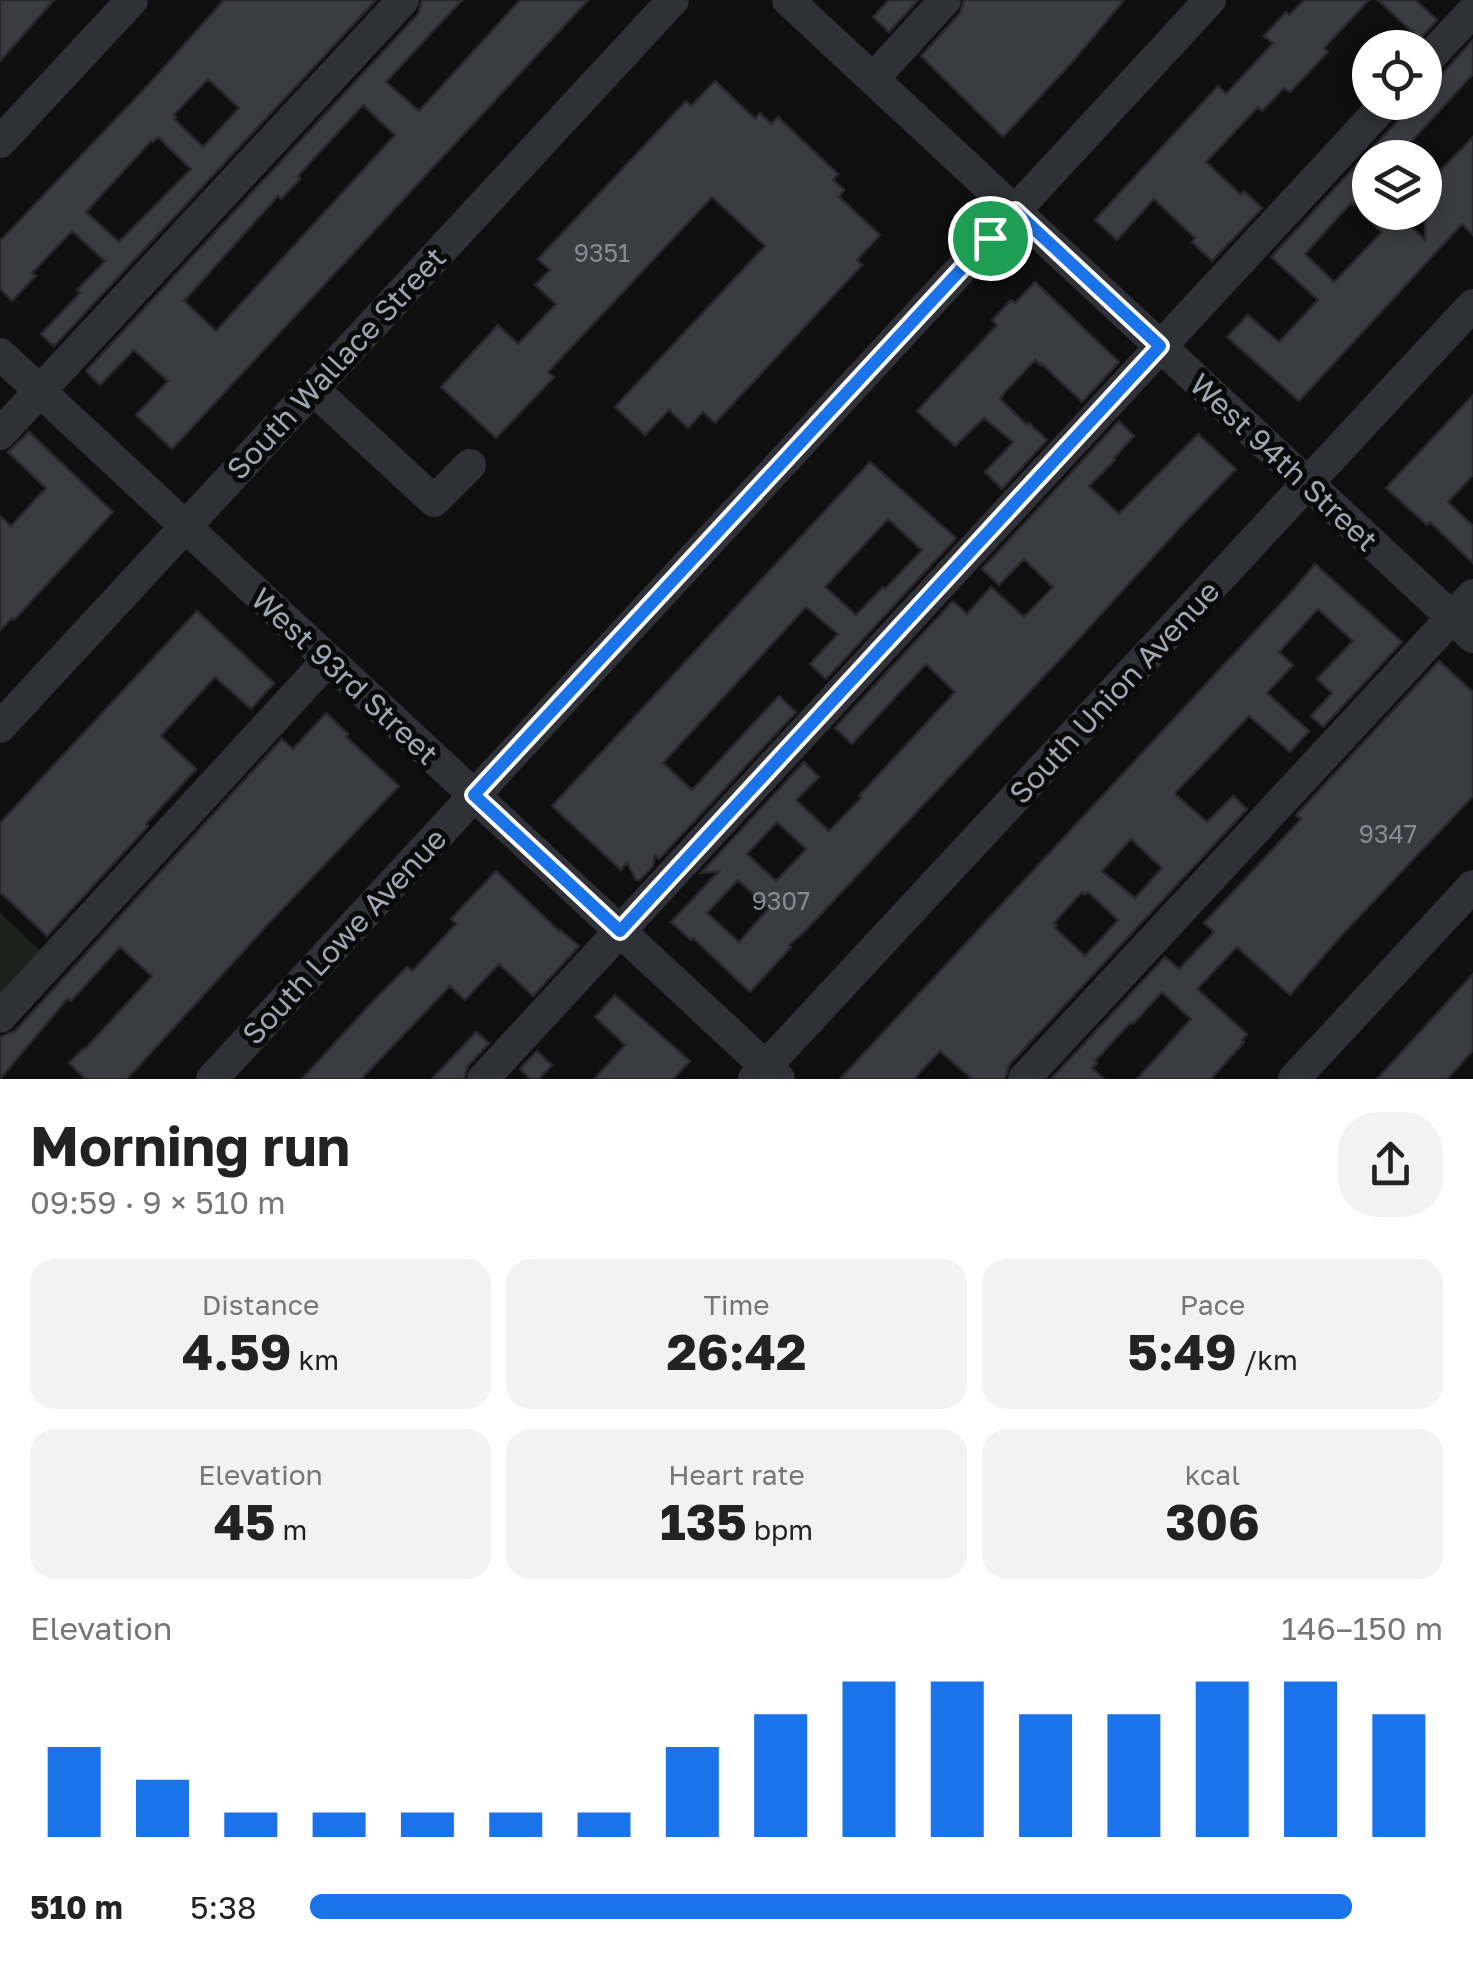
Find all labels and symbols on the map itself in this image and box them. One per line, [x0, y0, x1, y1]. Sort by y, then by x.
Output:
pin [948, 196, 1033, 281]
house number: 9351 [574, 237, 630, 268]
street label: South Wallace Street [219, 240, 453, 486]
street label: West 94th Street [1183, 366, 1385, 558]
street label: South Union Avenue [1001, 573, 1227, 811]
street label: West 93rd Street [244, 580, 446, 772]
house number: 9347 [1359, 818, 1417, 849]
street label: South Lowe Avenue [234, 820, 454, 1052]
house number: 9307 [752, 885, 810, 916]

